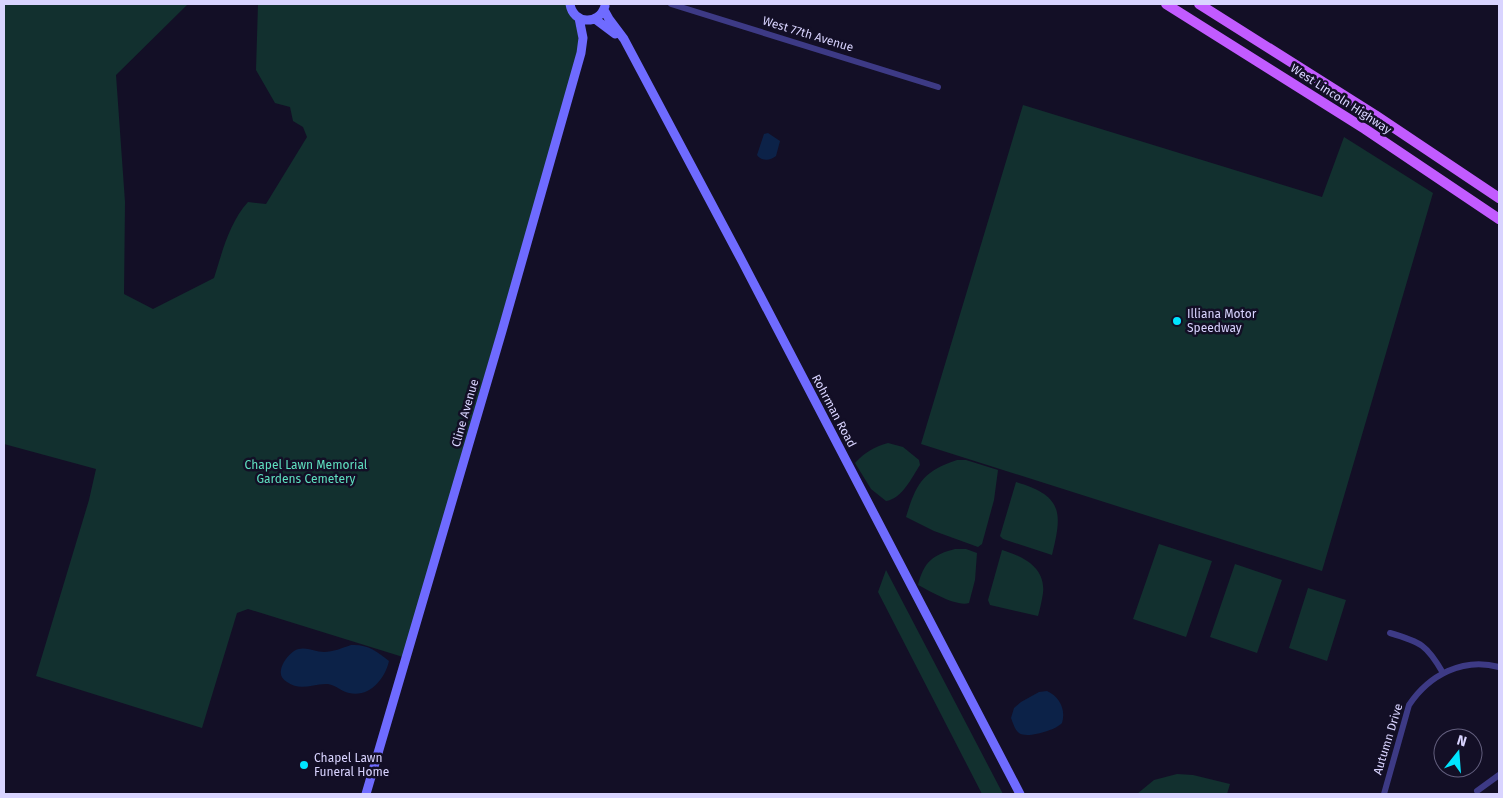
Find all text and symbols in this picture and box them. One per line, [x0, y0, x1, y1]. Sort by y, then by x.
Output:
street label: West 77th Avenue [761, 13, 855, 55]
street label: West Lincoln Highway [1288, 61, 1394, 137]
place label: Illiana Motor Speedway [1187, 307, 1257, 335]
marker: Illiana Motor Speedway [1171, 315, 1183, 327]
street label: Rohrman Road [809, 372, 859, 450]
street label: Cline Avenue [449, 377, 481, 449]
park label: Chapel Lawn Memorial Gardens Cemetery [245, 458, 368, 486]
street label: Autumn Drive [1371, 702, 1405, 776]
north arrow [1433, 728, 1483, 778]
text: N [1455, 732, 1469, 751]
place label: Chapel Lawn Funeral Home [314, 751, 389, 779]
marker: Chapel Lawn Funeral Home [298, 759, 310, 771]

